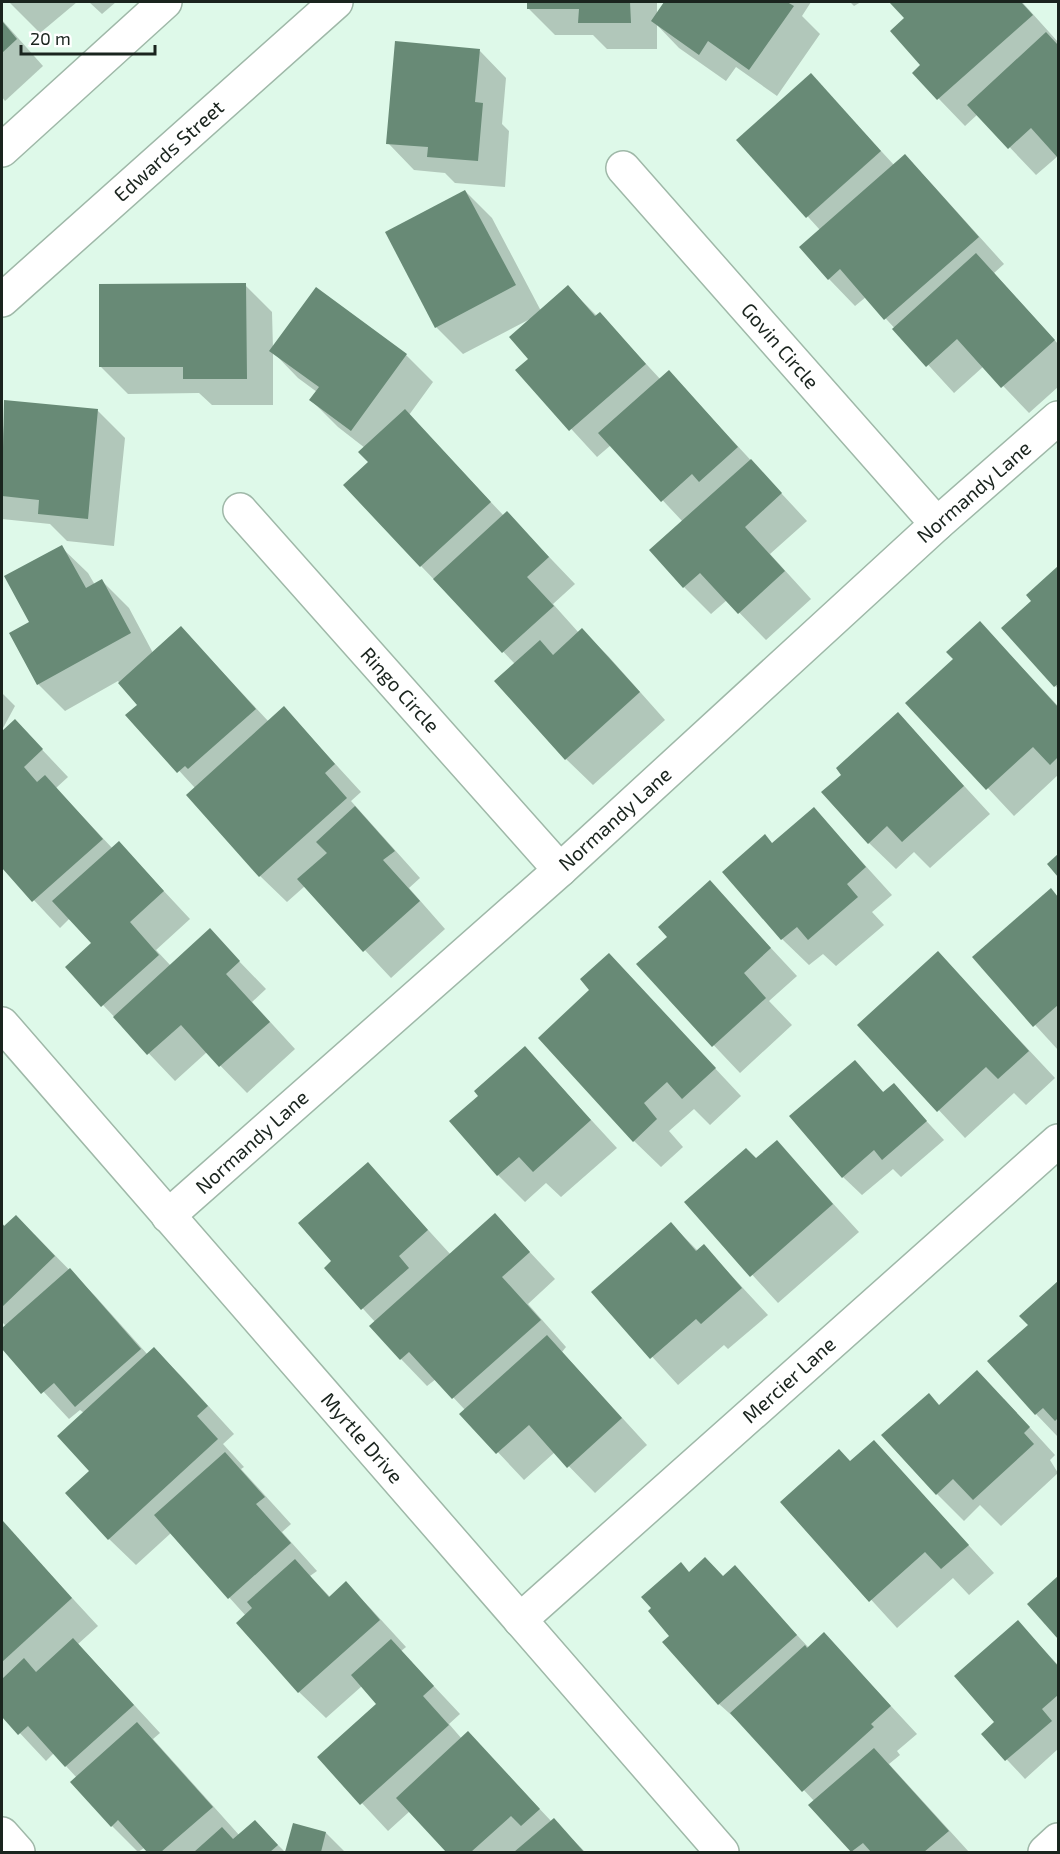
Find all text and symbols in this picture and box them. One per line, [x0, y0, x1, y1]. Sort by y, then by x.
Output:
scale bar [21, 18, 154, 56]
text: 20 m [30, 27, 71, 49]
street label: Edwards Street [108, 94, 228, 206]
street label: Govin Circle [737, 297, 825, 393]
street label: Normandy Lane [911, 435, 1035, 547]
street label: Ringo Circle [356, 642, 445, 737]
street label: Normandy Lane [553, 761, 676, 875]
street label: Normandy Lane [190, 1084, 313, 1198]
street label: Mercier Lane [737, 1331, 840, 1427]
street label: Myrtle Drive [317, 1387, 409, 1488]

